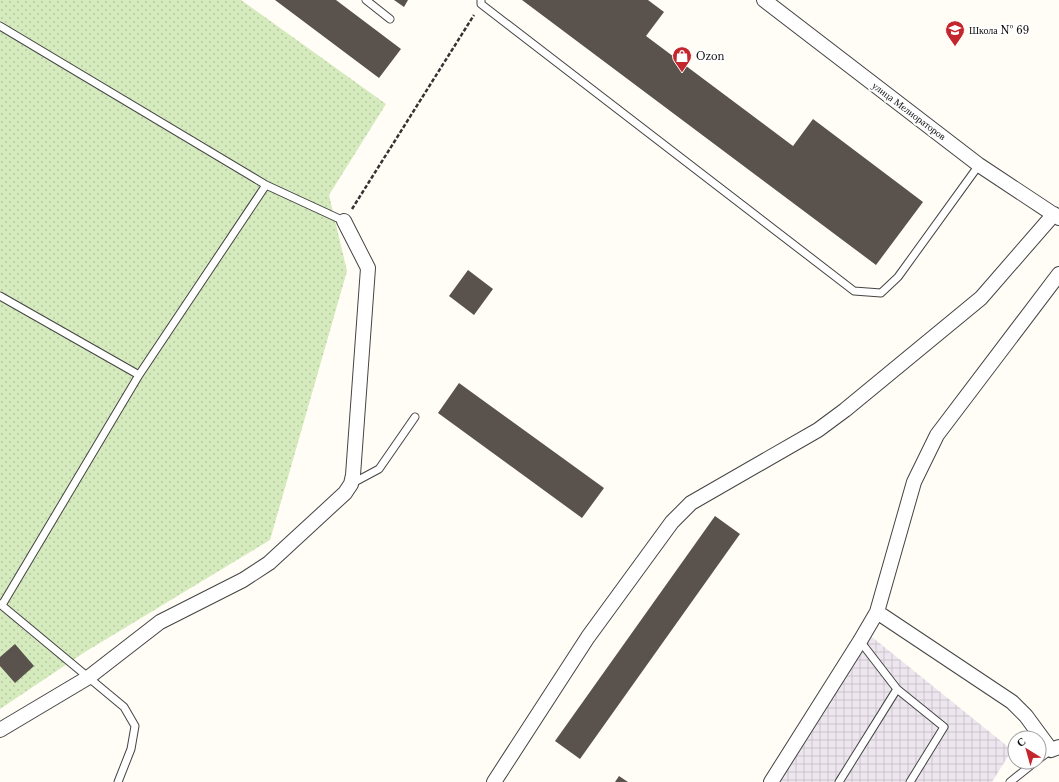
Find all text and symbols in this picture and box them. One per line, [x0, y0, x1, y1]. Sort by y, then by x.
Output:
school or university icon: Школа № 69 [944, 19, 966, 47]
place label: Школа № 69 [969, 24, 1029, 37]
shop icon: Ozon [671, 45, 693, 73]
place label: Ozon [696, 50, 725, 63]
street label: улица Мелиораторов [869, 79, 949, 143]
north arrow [1007, 730, 1047, 770]
text: С [1014, 734, 1028, 750]

